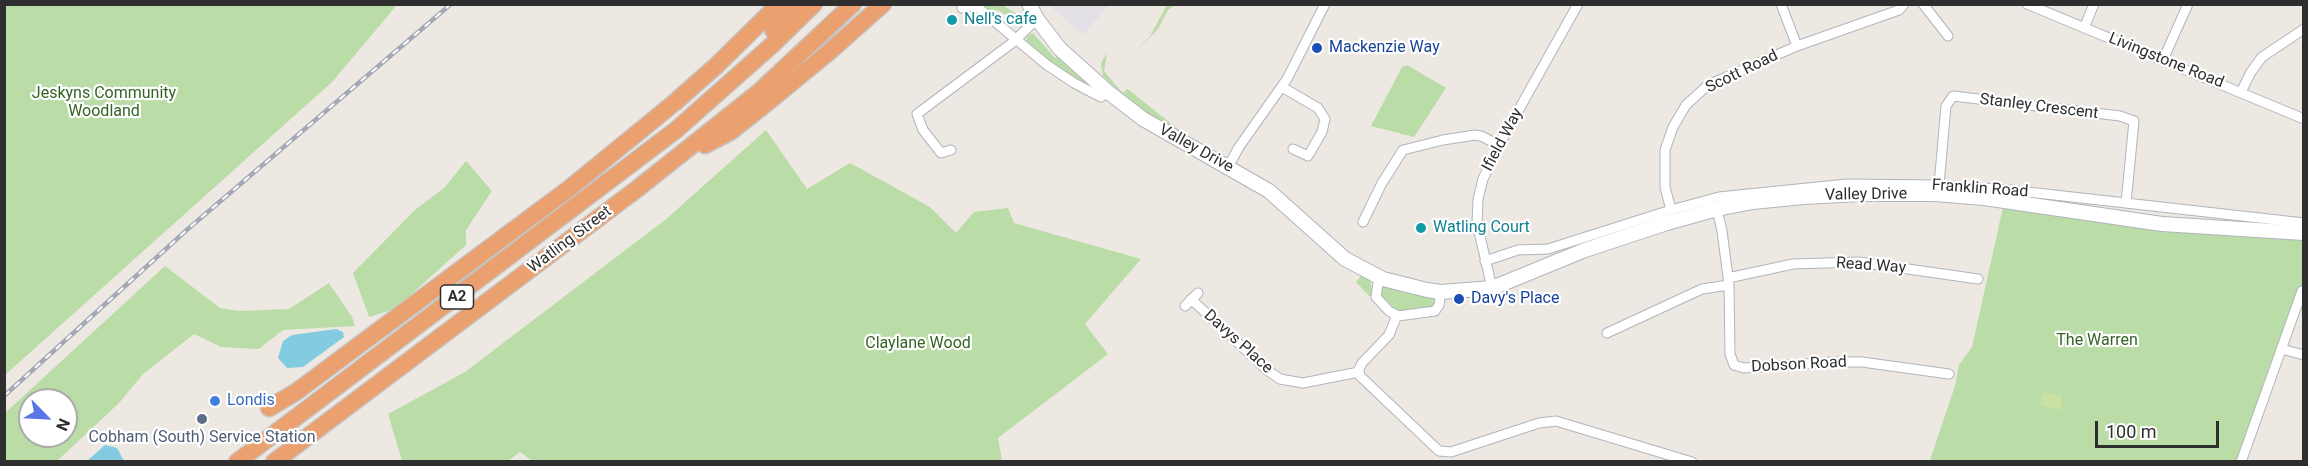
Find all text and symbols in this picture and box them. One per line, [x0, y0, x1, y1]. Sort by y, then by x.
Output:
place label: Nell's cafe [964, 10, 1037, 30]
marker: Nell's cafe [945, 13, 959, 27]
street label: Livingstone Road [2106, 29, 2226, 93]
place label: Mackenzie Way [1329, 38, 1440, 58]
marker: Mackenzie Way [1310, 41, 1324, 55]
street label: Scott Road [1703, 46, 1781, 98]
park label: Jeskyns Community Woodland [32, 84, 176, 122]
street label: Stanley Crescent [1979, 90, 2099, 124]
street label: Ifield Way [1478, 105, 1528, 175]
street label: Valley Drive [1155, 121, 1237, 177]
street label: Franklin Road [1931, 176, 2029, 202]
street label: Valley Drive [1825, 185, 1907, 205]
street label: Watling Street [524, 202, 616, 278]
place label: Watling Court [1433, 218, 1530, 238]
marker: Watling Court [1414, 221, 1428, 235]
street label: Read Way [1835, 254, 1907, 278]
road number: A2 [440, 285, 474, 309]
place label: Davy's Place [1471, 289, 1559, 309]
marker: Davy's Place [1452, 292, 1466, 306]
street label: Davys Place [1200, 306, 1276, 378]
park label: The Warren [2056, 331, 2138, 351]
park label: Claylane Wood [865, 334, 971, 354]
street label: Dobson Road [1751, 353, 1847, 377]
north arrow [18, 388, 78, 448]
place label: Londis [227, 391, 275, 411]
marker: Londis [208, 394, 222, 408]
scale bar [2098, 409, 2222, 447]
marker: Cobham (South) Service Station [195, 412, 209, 426]
text: N [52, 416, 74, 434]
text: 100 m [2106, 421, 2157, 442]
place label: Cobham (South) Service Station [88, 428, 316, 448]

